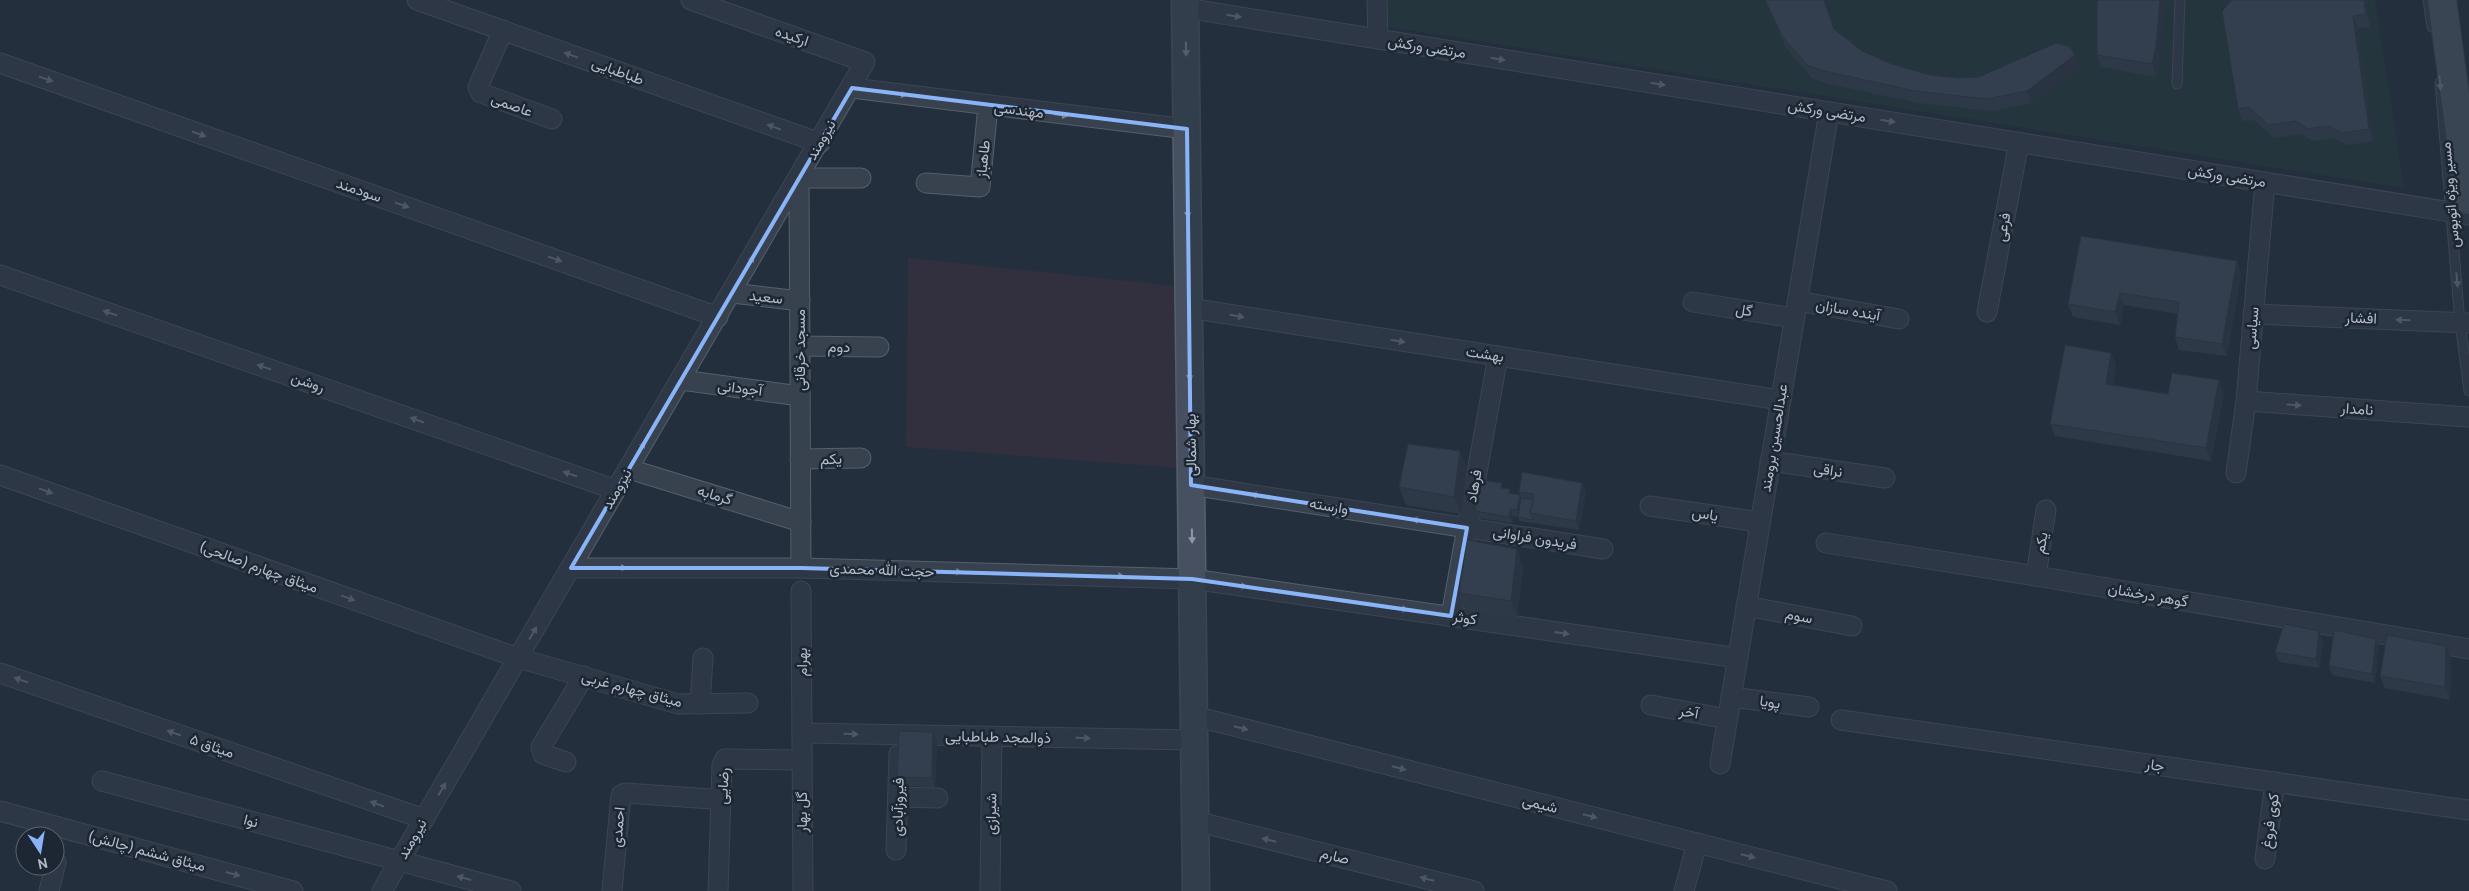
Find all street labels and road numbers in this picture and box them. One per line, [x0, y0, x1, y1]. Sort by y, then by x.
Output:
street label: ارکیده [773, 22, 811, 50]
street label: مرتضی ورکش [1386, 32, 1467, 63]
street label: طباطبایی [589, 53, 647, 90]
street label: عاصمی [488, 89, 535, 122]
street label: مرتضی ورکش [1786, 96, 1867, 127]
street label: مهندسی [993, 98, 1045, 123]
street label: نیرومند [802, 117, 840, 163]
street label: طاهباز [972, 139, 994, 180]
street label: مسیر ویژه اتوبوس [2436, 141, 2465, 249]
street label: مرتضی ورکش [2186, 161, 2267, 192]
street label: سودمند [334, 174, 384, 206]
street label: فرعی [1991, 211, 2016, 243]
street label: سعید [748, 286, 784, 308]
street label: آینده سازان [1814, 295, 1883, 325]
street label: گل [1734, 300, 1754, 320]
street label: سیاسی [2241, 306, 2264, 350]
street label: افشار [2344, 308, 2377, 328]
street label: مسجد خرقانی [791, 309, 810, 391]
street label: دوم [827, 338, 851, 357]
street label: بهشت [1465, 342, 1505, 366]
street label: روشن [289, 368, 327, 397]
street label: آجودانی [717, 376, 765, 401]
street label: عبدالحسین برومند [1757, 382, 1792, 494]
street label: نامدار [2339, 399, 2374, 419]
street label: بهار شمالی [1181, 413, 1202, 477]
street label: یکم [820, 450, 842, 469]
street label: نراقی [1812, 459, 1844, 482]
street label: نیرومند [598, 466, 636, 512]
street label: فرهاد [1462, 468, 1486, 504]
street label: گرمابه [695, 481, 735, 509]
street label: وارسته [1308, 494, 1350, 518]
street label: یاس [1691, 503, 1719, 526]
street label: فریدون فراوانی [1492, 522, 1578, 555]
street label: یکم [2030, 531, 2053, 555]
street label: میثاق چهارم (صالحی) [197, 537, 321, 598]
street label: حجت الله محمدی [829, 559, 935, 582]
street label: گوهر درخشان [2107, 579, 2190, 611]
street label: سوم [1784, 605, 1814, 628]
street label: کوثر [1451, 607, 1478, 629]
street label: بهرام [793, 647, 812, 677]
street label: میثاق چهارم غربی [579, 667, 684, 712]
street label: پویا [1758, 692, 1782, 713]
street label: آخر [1677, 701, 1702, 723]
street label: ذوالمجد طباطبایی [945, 727, 1051, 748]
street label: میثاق ۵ [187, 730, 237, 762]
street label: جار [2143, 755, 2166, 775]
street label: رضایی [713, 767, 734, 805]
street label: فیروزآبادی [888, 777, 909, 837]
street label: گل بهار [793, 791, 811, 834]
street label: شیمی [1520, 791, 1560, 818]
street label: کوی فروغ [2257, 792, 2285, 850]
street label: شیرازی [982, 793, 1001, 835]
street label: احمدی [607, 806, 630, 848]
street label: نوا [242, 810, 260, 832]
street label: نیرومند [393, 816, 431, 862]
street label: میثاق ششم (چالش) [86, 827, 208, 876]
street label: صارم [1318, 844, 1351, 869]

